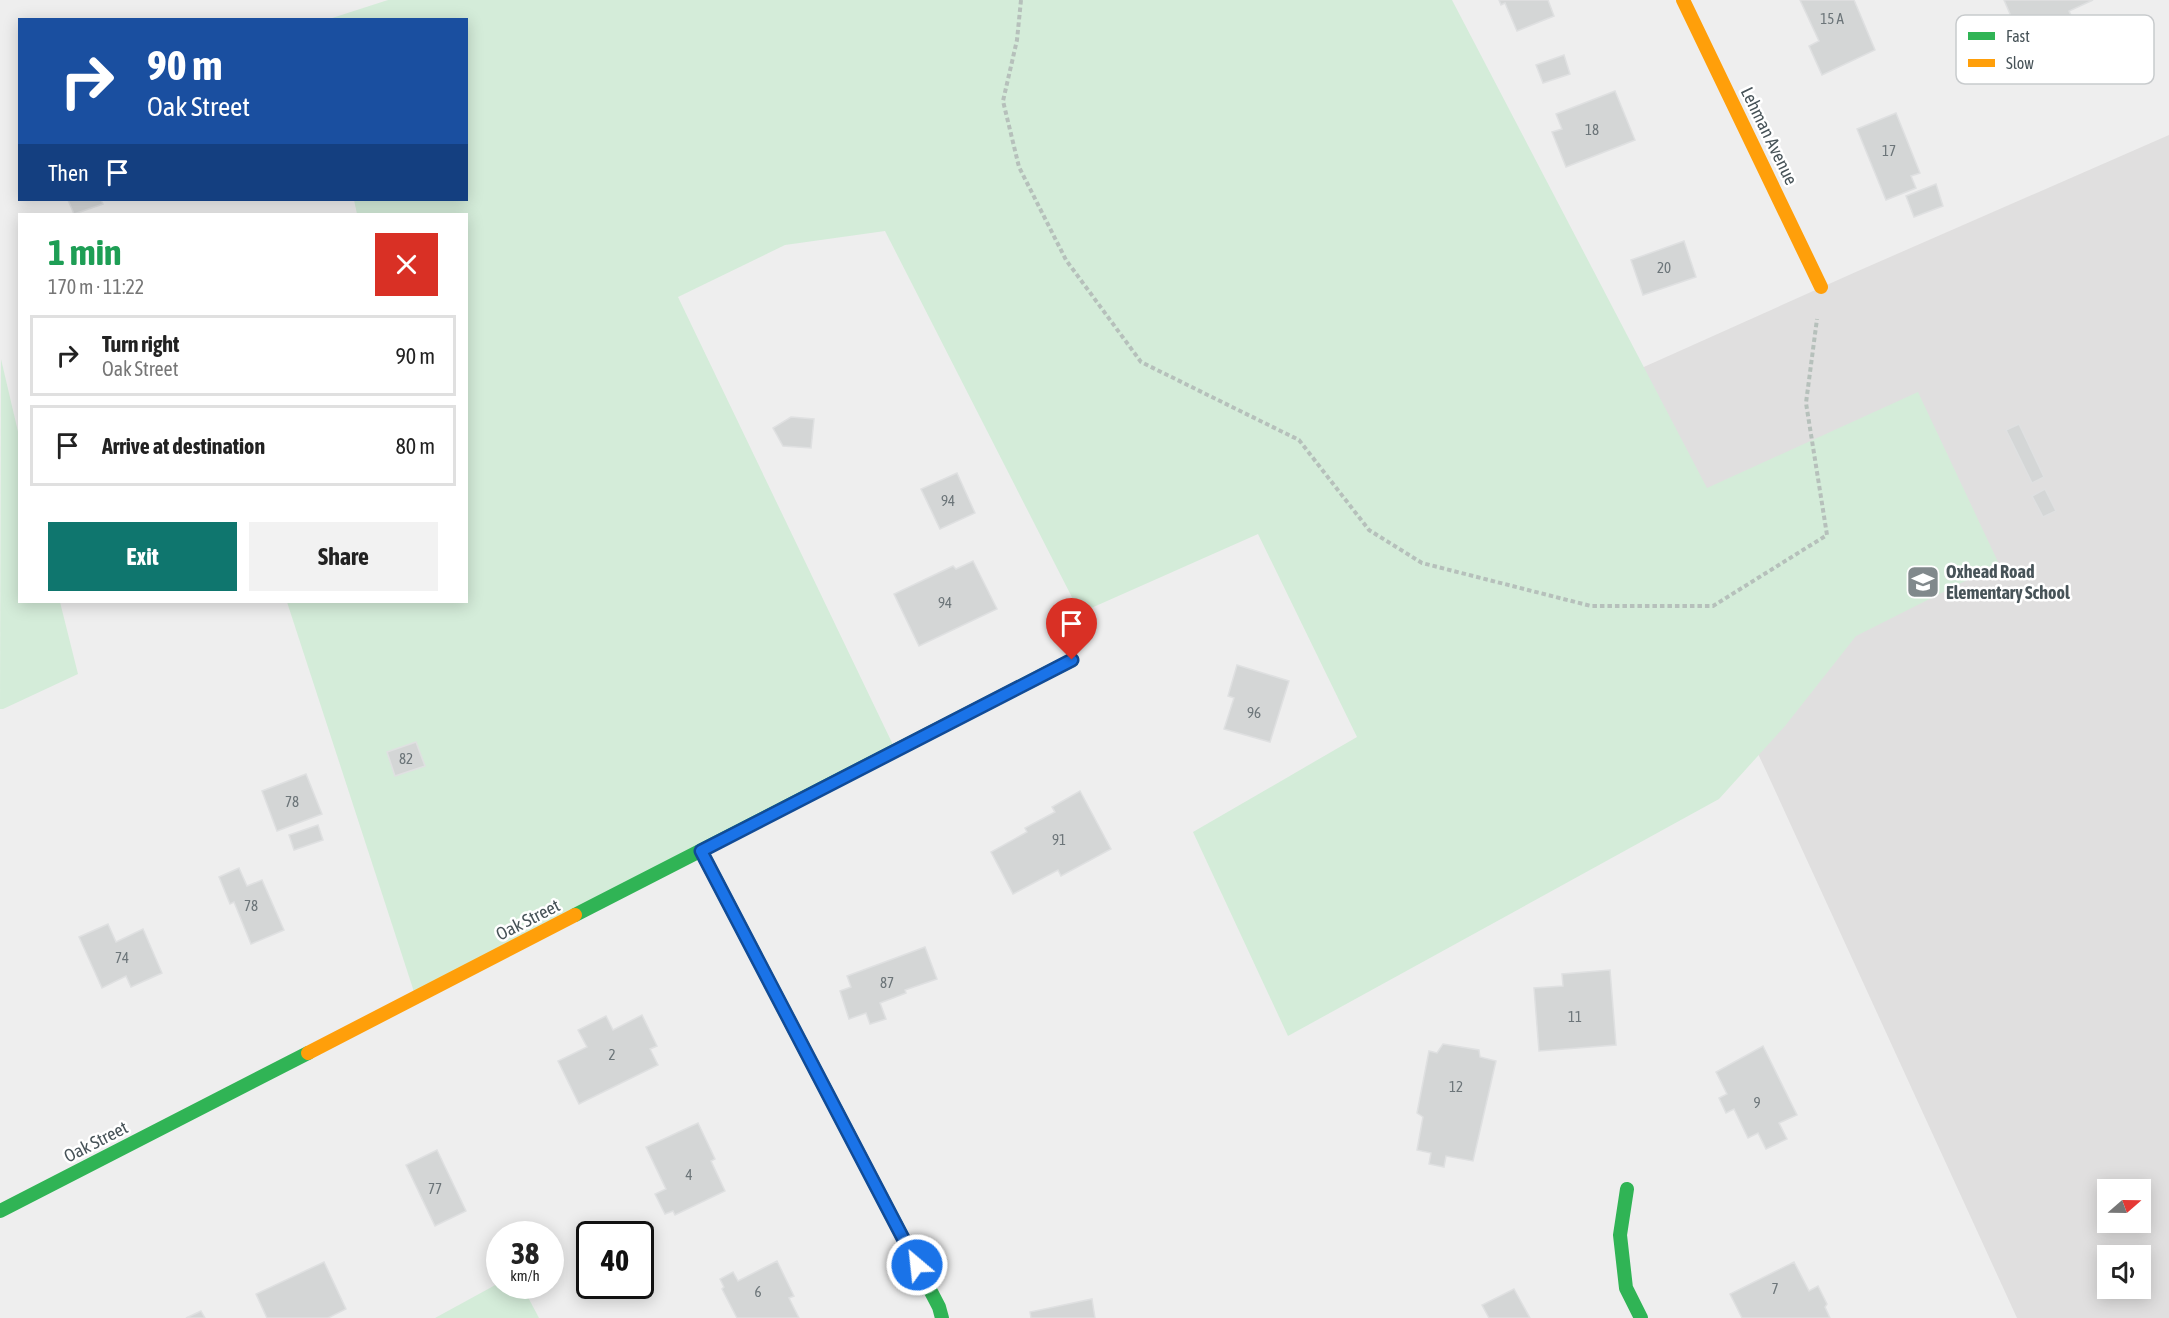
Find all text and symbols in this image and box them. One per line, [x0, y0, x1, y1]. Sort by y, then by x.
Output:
house number: 15 A [1820, 10, 1844, 27]
legend [1956, 15, 2154, 84]
text: Fast [2006, 27, 2030, 45]
text: 90 m [147, 41, 222, 89]
icon: right [48, 42, 126, 120]
text: Slow [2006, 54, 2034, 72]
street label: Lehman Avenue [1737, 83, 1802, 188]
text: Oak Street [147, 91, 250, 122]
house number: 18 [1585, 121, 1599, 138]
house number: 17 [1882, 142, 1896, 159]
icon: arrive [101, 156, 134, 189]
text: Then [48, 160, 89, 186]
text: 1 min [48, 231, 122, 273]
button: close [375, 233, 438, 296]
house number: 20 [1657, 259, 1671, 276]
text: 170 m · 11:22 [48, 275, 144, 298]
text: Turn right [102, 331, 179, 357]
icon: right [51, 339, 84, 372]
text: 90 m [395, 343, 435, 369]
text: Oak Street [102, 357, 178, 380]
icon: arrive [51, 429, 84, 462]
text: Arrive at destination [102, 433, 265, 459]
text: 80 m [395, 433, 435, 459]
house number: 94 [941, 492, 955, 509]
button: Exit [48, 522, 237, 591]
button: Share [249, 522, 438, 591]
place label: Oxhead Road Elementary School [1946, 561, 2070, 603]
school or university icon: Oxhead Road Elementary School [1905, 564, 1941, 600]
house number: 94 [938, 594, 952, 611]
pin [1046, 598, 1097, 660]
icon: arrive [1055, 607, 1088, 640]
house number: 96 [1247, 704, 1261, 721]
house number: 82 [399, 750, 413, 767]
house number: 78 [285, 793, 299, 810]
house number: 91 [1052, 831, 1066, 848]
street label: Oak Street [492, 895, 563, 945]
house number: 78 [244, 897, 258, 914]
house number: 74 [115, 949, 129, 966]
house number: 87 [880, 974, 894, 991]
house number: 11 [1568, 1008, 1582, 1025]
house number: 2 [608, 1046, 616, 1063]
house number: 12 [1449, 1078, 1463, 1095]
house number: 9 [1753, 1094, 1761, 1111]
street label: Oak Street [60, 1117, 131, 1167]
house number: 4 [685, 1166, 693, 1183]
north arrow [2097, 1179, 2151, 1233]
map controls [2097, 1179, 2151, 1299]
house number: 77 [428, 1180, 442, 1197]
speed limit sign: 40 [576, 1221, 654, 1299]
position arrow [885, 1233, 949, 1297]
text: 38 [511, 1236, 539, 1270]
button: sound [2097, 1245, 2151, 1299]
text: km/h [510, 1267, 540, 1284]
house number: 7 [1771, 1280, 1779, 1297]
house number: 6 [754, 1283, 762, 1300]

